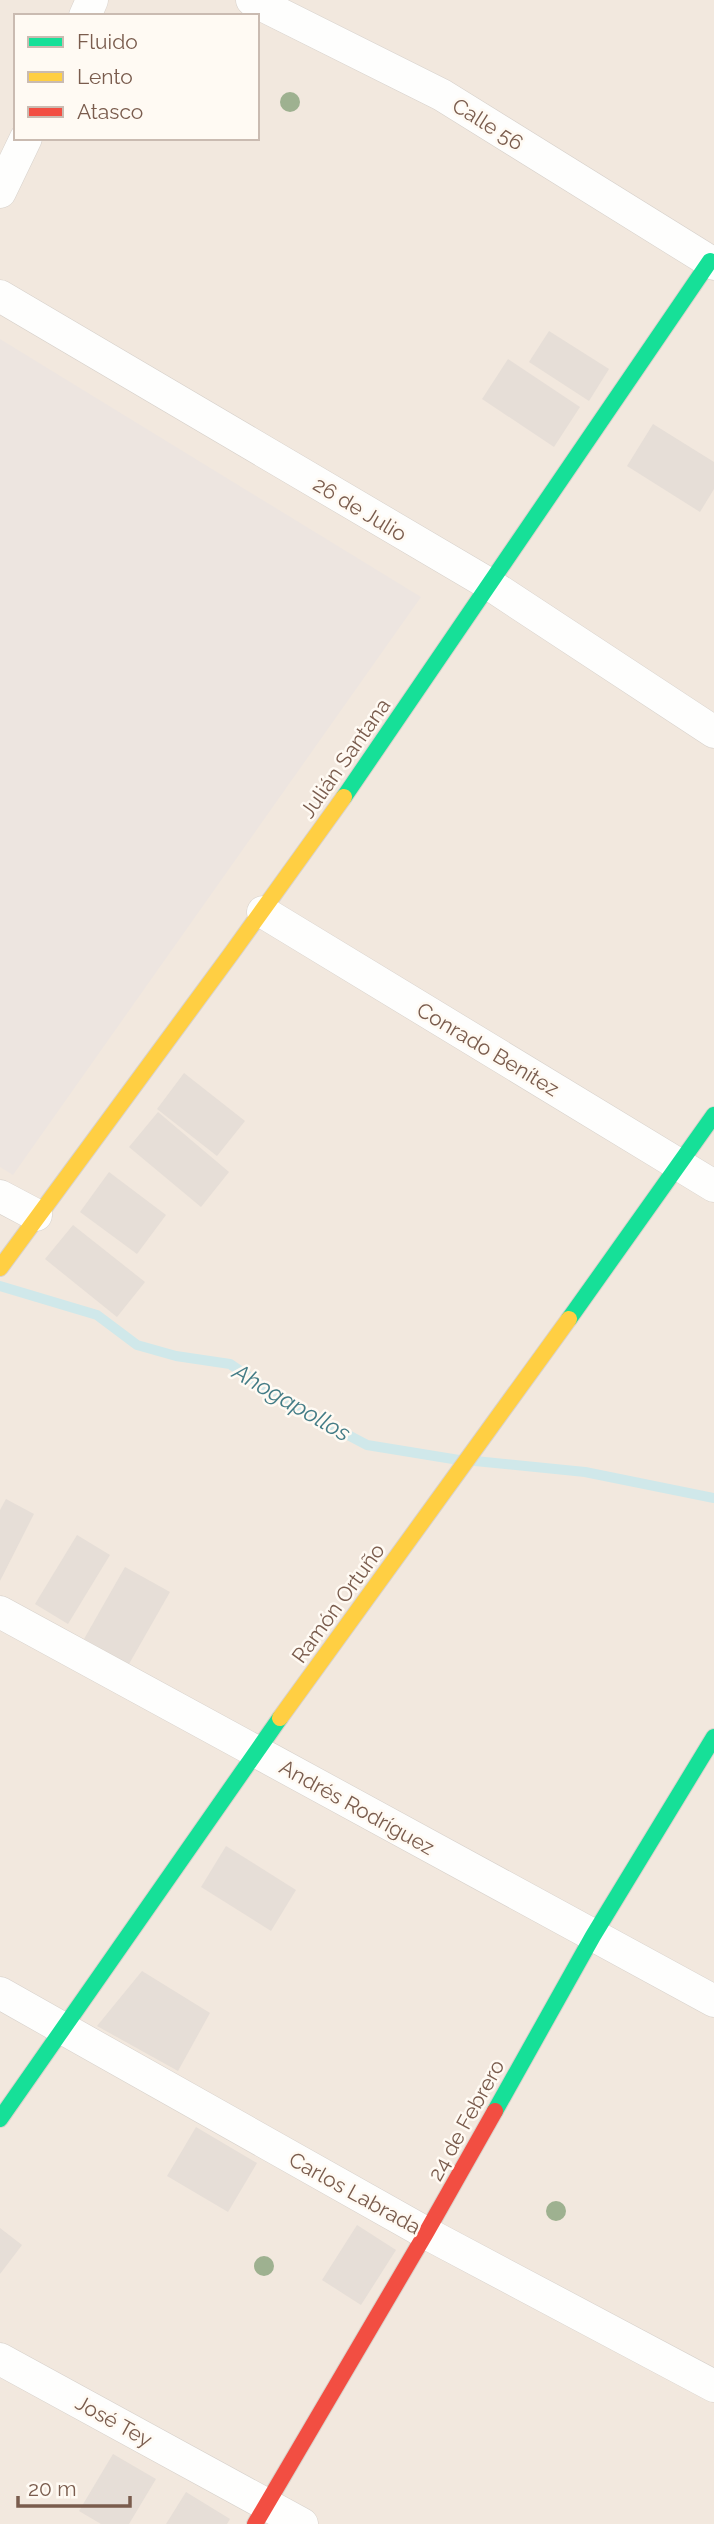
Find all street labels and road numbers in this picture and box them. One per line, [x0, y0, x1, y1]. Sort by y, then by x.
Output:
street label: Calle 56 [448, 92, 528, 156]
street label: 26 de Julio [309, 471, 411, 547]
street label: Julián Santana [295, 693, 395, 823]
street label: Conrado Benítez [412, 997, 564, 1101]
street label: Ramón Ortuño [286, 1538, 390, 1668]
street label: Andrés Rodríguez [275, 1754, 439, 1860]
street label: 24 de Febrero [422, 2055, 510, 2185]
street label: Carlos Labrada [285, 2146, 425, 2240]
street label: José Tey [71, 2390, 157, 2452]

